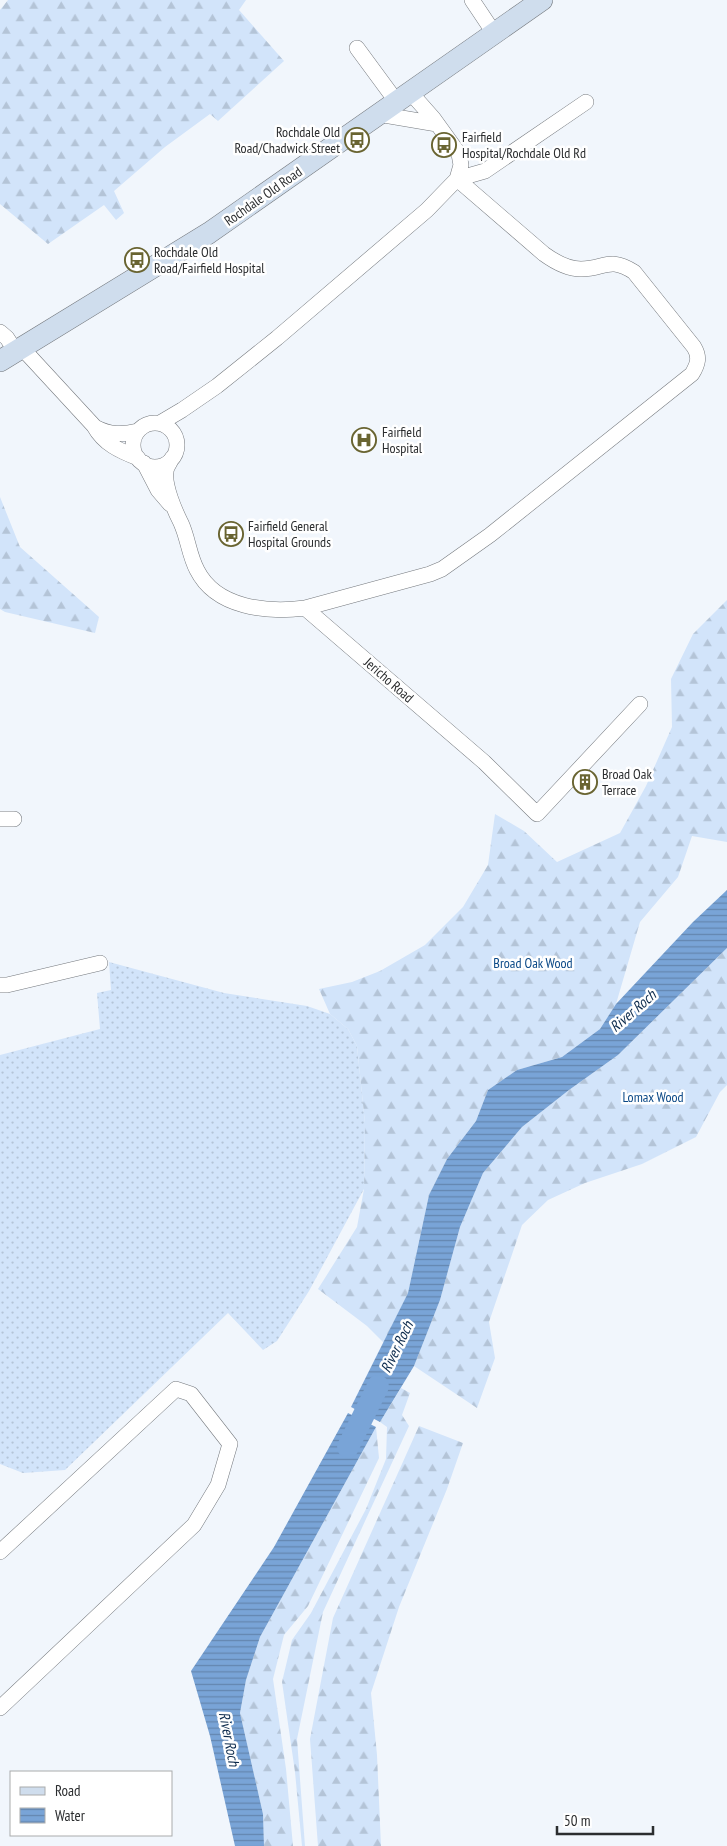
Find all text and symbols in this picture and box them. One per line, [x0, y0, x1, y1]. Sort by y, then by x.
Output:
place label: Rochdale Old Road/Chadwick Street [234, 123, 340, 157]
bus stop icon: Rochdale Old Road/Chadwick Street [344, 127, 370, 153]
place label: Fairfield Hospital/Rochdale Old Rd [462, 128, 586, 162]
bus stop icon: Fairfield Hospital/Rochdale Old Rd [431, 132, 457, 158]
street label: Rochdale Old Road [221, 163, 305, 229]
place label: Rochdale Old Road/Fairfield Hospital [154, 243, 265, 277]
bus stop icon: Rochdale Old Road/Fairfield Hospital [124, 247, 150, 273]
place label: Fairfield Hospital [382, 423, 423, 457]
hospital icon: Fairfield Hospital [351, 427, 377, 453]
place label: Fairfield General Hospital Grounds [248, 517, 331, 551]
bus stop icon: Fairfield General Hospital Grounds [218, 521, 244, 547]
street label: Jericho Road [360, 653, 418, 706]
place label: Broad Oak Terrace [602, 765, 652, 799]
building icon: Broad Oak Terrace [572, 769, 598, 795]
park label: Broad Oak Wood [493, 954, 573, 972]
water label: River Roch [606, 985, 661, 1036]
park label: Lomax Wood [622, 1088, 684, 1106]
water label: River Roch [376, 1317, 418, 1376]
water label: River Roch [215, 1710, 244, 1769]
legend [10, 1771, 172, 1836]
text: Road [55, 1781, 81, 1800]
scale bar [557, 1804, 653, 1836]
text: Water [55, 1806, 86, 1825]
text: 50 m [564, 1811, 590, 1830]

